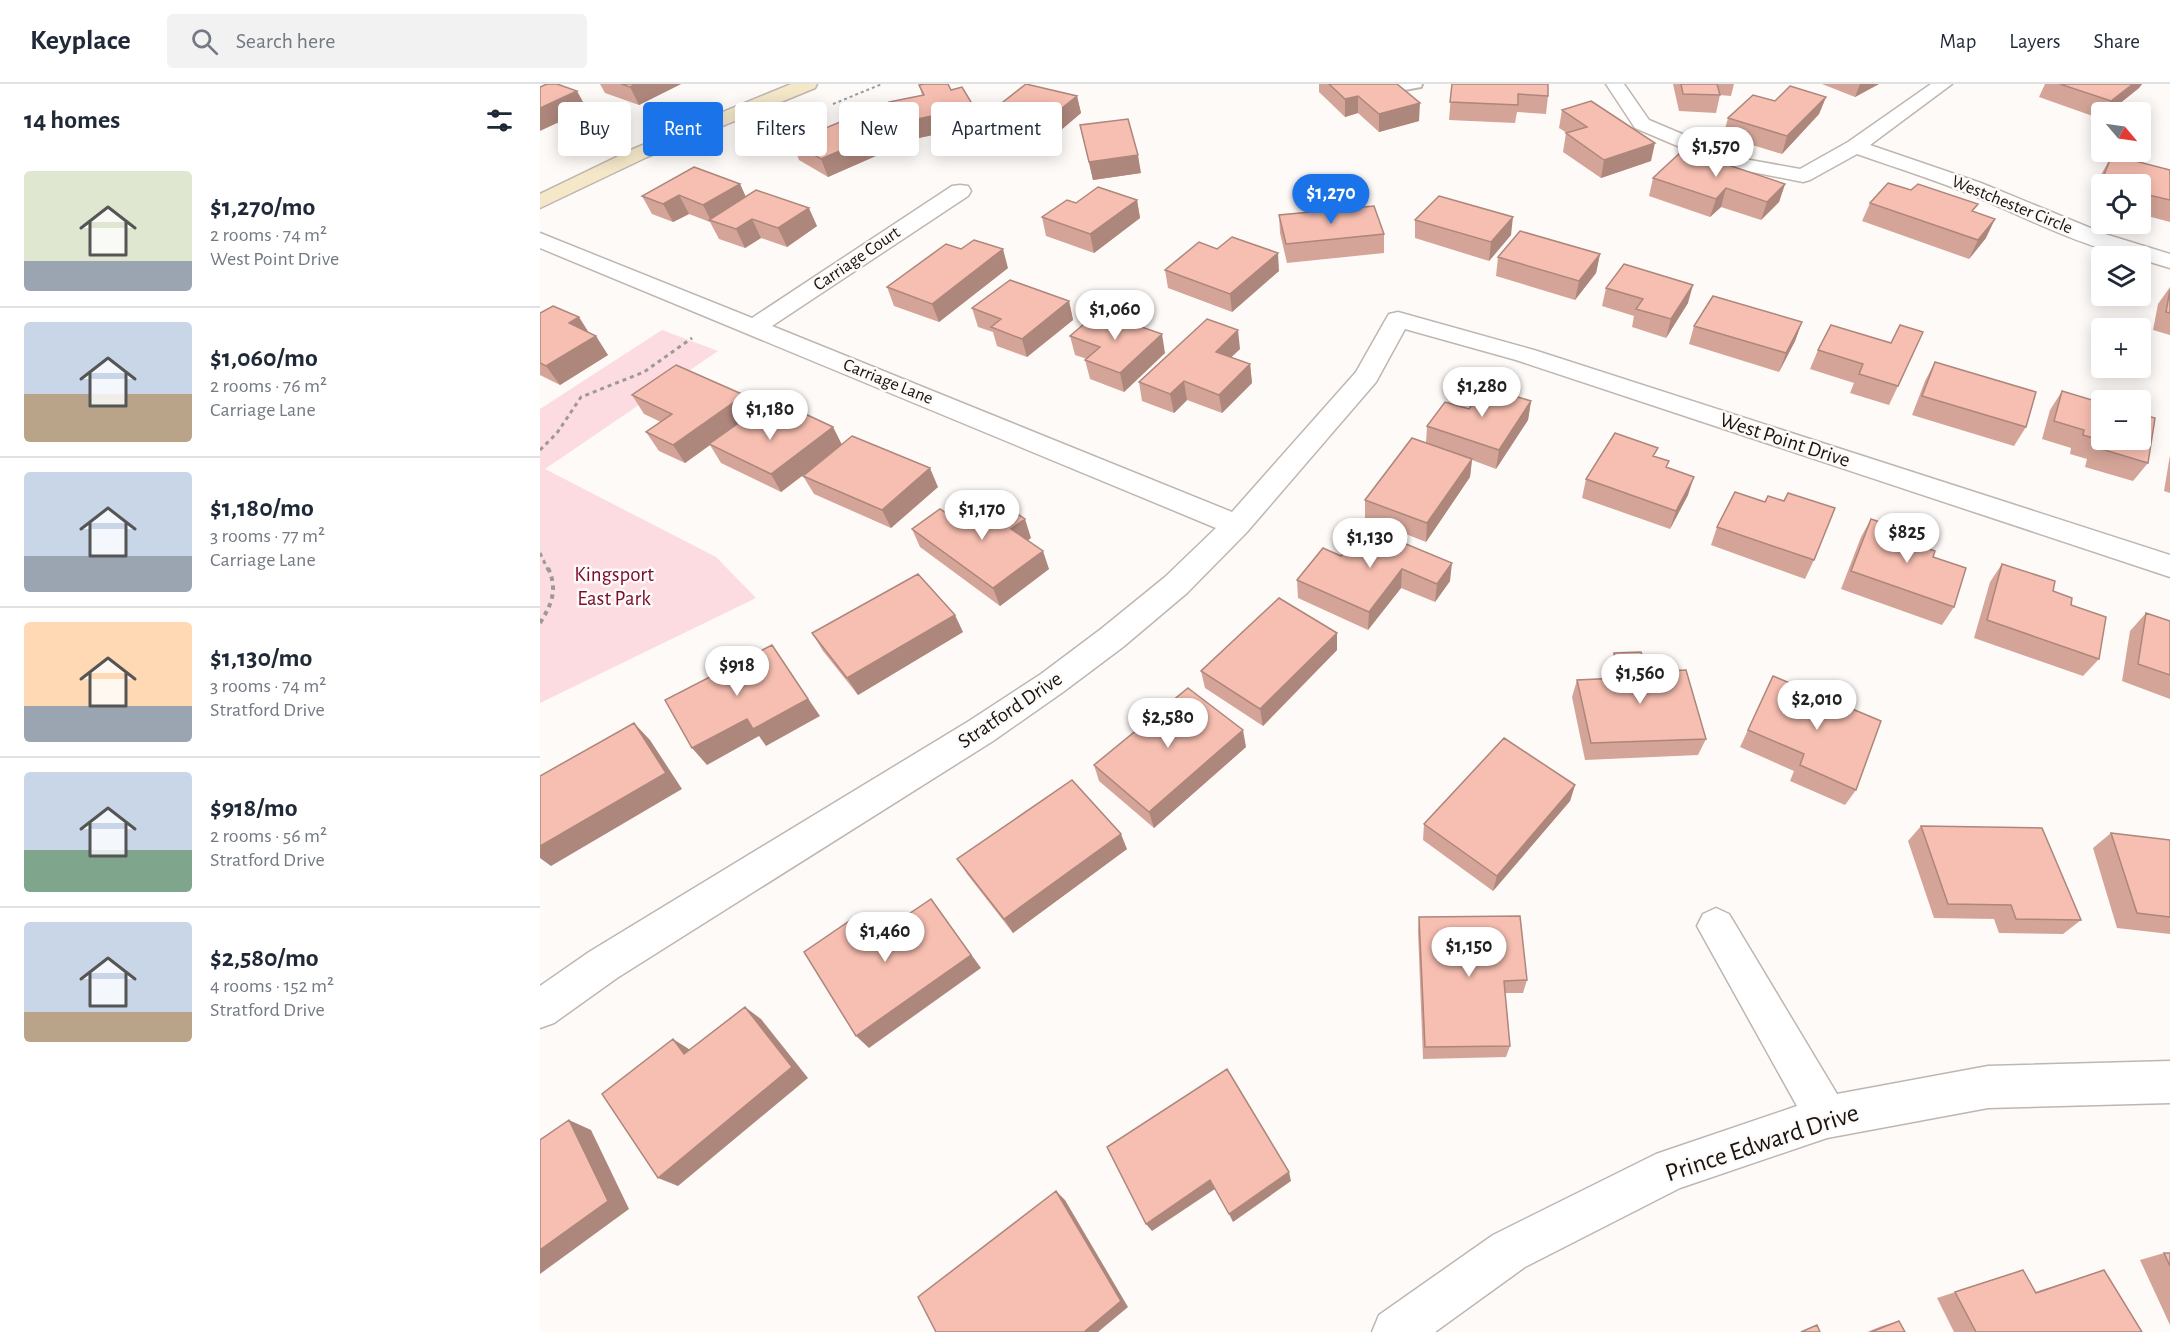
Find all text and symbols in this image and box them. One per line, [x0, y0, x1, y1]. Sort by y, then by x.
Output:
search box [167, 14, 587, 68]
icon: search [188, 25, 221, 58]
text: Keyplace [30, 27, 131, 55]
text: Search here [236, 30, 335, 52]
text: Map [1940, 31, 1976, 52]
text: Layers [2009, 31, 2060, 52]
text: Share [2093, 31, 2140, 52]
chip: Buy [558, 102, 631, 156]
chip: Rent [643, 102, 723, 156]
chip: Filters [735, 102, 827, 156]
chip: New [839, 102, 919, 156]
chip: Apartment [931, 102, 1062, 156]
north arrow [2091, 102, 2151, 162]
map controls [2091, 102, 2151, 450]
icon: filters [483, 104, 516, 137]
text: 14 homes [24, 107, 120, 133]
pin: $1,570 [1667, 127, 1765, 178]
text: $1,570 [1692, 136, 1740, 156]
street label: Westchester Circle [1949, 173, 2075, 237]
pin: $1,270 [1282, 174, 1380, 225]
button: locate [2091, 174, 2151, 234]
text: $1,270 [1306, 183, 1356, 203]
text: $1,270/mo [210, 194, 315, 220]
icon: home [72, 195, 144, 267]
street label: Carriage Court [810, 223, 904, 294]
text: 2 rooms · 74 m² [210, 225, 327, 245]
button: layers [2091, 246, 2151, 306]
text: West Point Drive [210, 249, 339, 269]
pin: $1,060 [1066, 290, 1164, 341]
text: $1,060 [1089, 299, 1141, 319]
button: + [2091, 318, 2151, 378]
text: $1,060/mo [210, 345, 318, 371]
icon: home [72, 346, 144, 418]
street label: Carriage Lane [841, 356, 935, 408]
pin: $1,280 [1433, 367, 1531, 418]
text: 2 rooms · 76 m² [210, 376, 327, 396]
text: $1,280 [1457, 376, 1507, 396]
pin: $1,180 [721, 390, 819, 441]
button: − [2091, 390, 2151, 450]
text: $1,180 [746, 399, 794, 419]
text: Carriage Lane [210, 400, 316, 420]
street label: West Point Drive [1717, 409, 1853, 471]
pin: $1,170 [933, 490, 1031, 541]
text: $1,180/mo [210, 495, 314, 521]
icon: home [72, 496, 144, 568]
text: $1,170 [958, 499, 1006, 519]
pin: $825 [1871, 513, 1943, 564]
pin: $1,130 [1321, 518, 1419, 569]
text: $825 [1889, 522, 1925, 542]
text: 3 rooms · 77 m² [210, 526, 325, 546]
text: $1,130 [1346, 527, 1394, 547]
text: Carriage Lane [210, 550, 316, 570]
park label: Kingsport East Park [574, 564, 654, 609]
text: $1,130/mo [210, 645, 312, 671]
icon: home [72, 646, 144, 718]
pin: $918 [701, 646, 773, 697]
pin: $1,560 [1591, 654, 1689, 705]
text: $918 [719, 655, 755, 675]
text: $1,560 [1615, 663, 1665, 683]
street label: Stratford Drive [954, 668, 1066, 752]
text: 3 rooms · 74 m² [210, 676, 326, 696]
pin: $2,010 [1768, 680, 1866, 731]
text: $2,010 [1791, 689, 1843, 709]
pin: $2,580 [1119, 698, 1217, 749]
text: Stratford Drive [210, 700, 325, 720]
text: $2,580 [1142, 707, 1194, 727]
text: $918/mo [210, 795, 298, 821]
icon: home [72, 796, 144, 868]
text: 2 rooms · 56 m² [210, 826, 327, 846]
text: Stratford Drive [210, 850, 325, 870]
pin: $1,460 [836, 912, 934, 963]
text: $1,460 [860, 921, 910, 941]
pin: $1,150 [1420, 927, 1518, 978]
text: $1,150 [1445, 936, 1493, 956]
text: $2,580/mo [210, 945, 319, 971]
icon: home [72, 946, 144, 1018]
text: 4 rooms · 152 m² [210, 976, 334, 996]
text: Stratford Drive [210, 1000, 325, 1020]
street label: Prince Edward Drive [1662, 1099, 1862, 1187]

